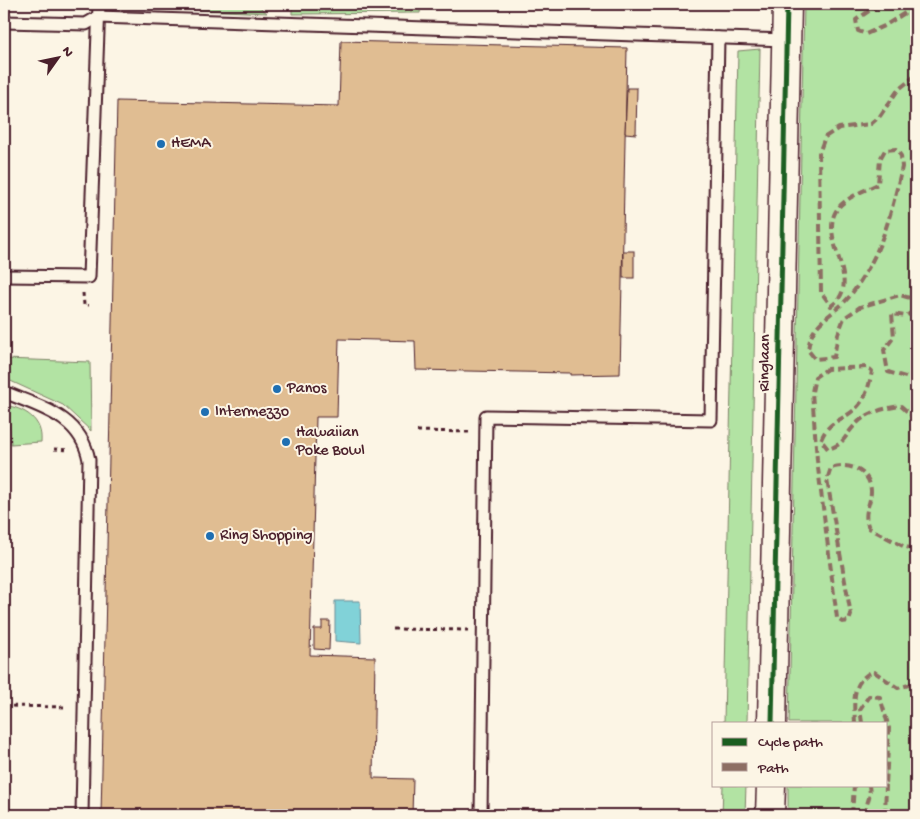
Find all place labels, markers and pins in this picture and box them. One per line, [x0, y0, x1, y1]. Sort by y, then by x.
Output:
place label: HEMA [171, 135, 212, 154]
marker: HEMA [155, 138, 167, 150]
place label: Panos [286, 380, 328, 399]
marker: Panos [271, 383, 283, 395]
place label: Intermezzo [215, 403, 289, 422]
marker: Intermezzo [199, 406, 211, 418]
place label: Hawaiian Poke Bowl [295, 424, 365, 461]
marker: Hawaiian Poke Bowl [280, 436, 292, 448]
place label: Ring Shopping [220, 527, 313, 546]
marker: Ring Shopping [204, 530, 216, 542]

